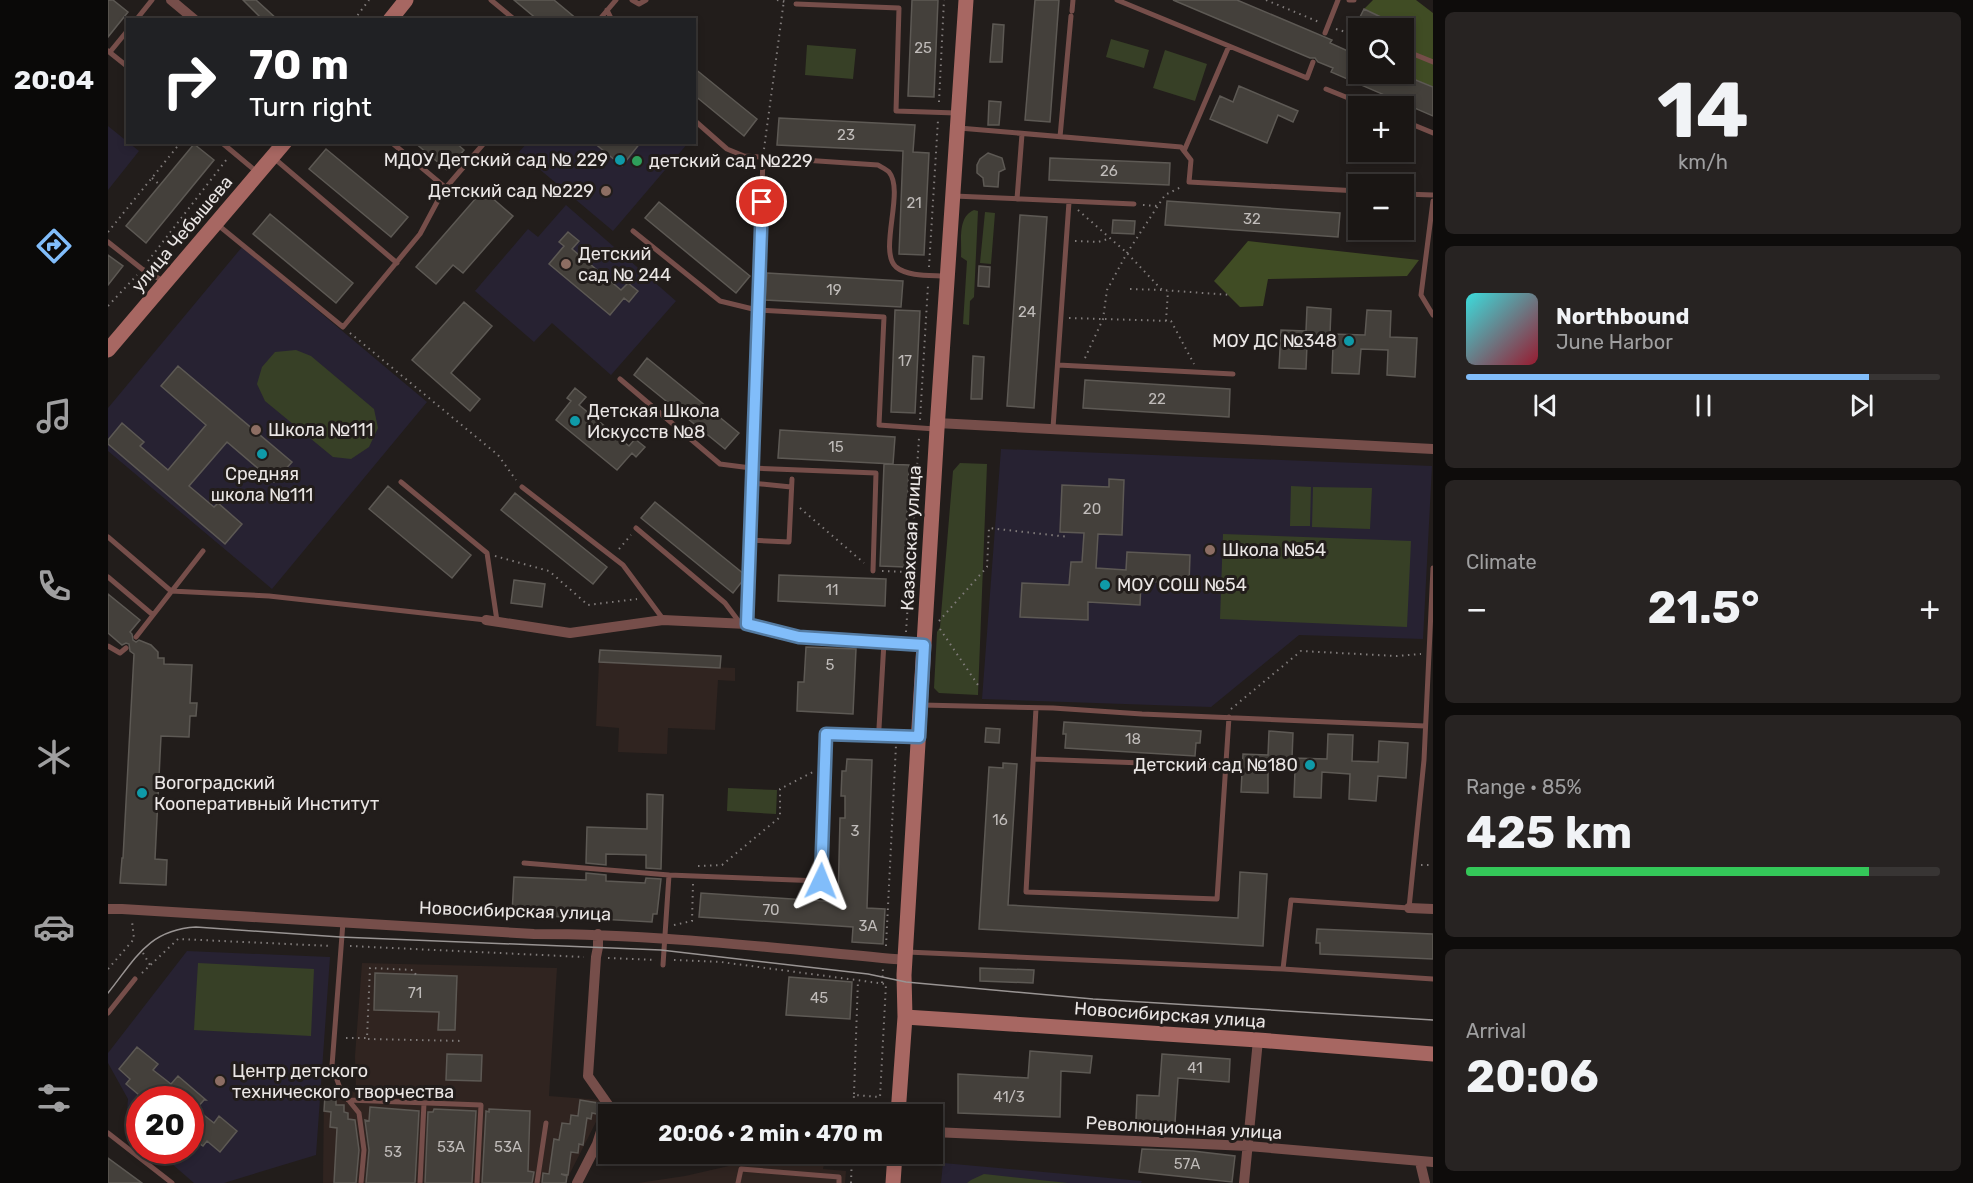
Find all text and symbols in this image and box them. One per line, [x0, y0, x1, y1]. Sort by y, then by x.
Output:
map controls [1348, 18, 1414, 240]
button: search [1348, 18, 1414, 84]
house number: 25 [914, 39, 932, 57]
text: 70 m [249, 40, 349, 90]
icon: right [150, 42, 228, 120]
text: 20:04 [14, 64, 94, 96]
text: 14 [1657, 64, 1749, 157]
text: Turn right [249, 91, 372, 123]
button: + [1348, 96, 1414, 162]
house number: 23 [837, 126, 855, 144]
place label: МДОУ Детский сад № 229 [384, 149, 608, 171]
place label: детский сад №229 [649, 150, 813, 172]
text: km/h [1678, 150, 1728, 174]
marker: МДОУ Детский сад № 229 [613, 153, 627, 167]
marker: детский сад №229 [630, 154, 644, 168]
house number: 26 [1100, 162, 1118, 180]
street label: улица Чебышева [127, 171, 237, 297]
button: − [1348, 174, 1414, 240]
pin [736, 176, 787, 227]
place label: Детский сад №229 [428, 180, 594, 202]
marker: Детский сад №229 [599, 184, 613, 198]
icon: arrive [745, 185, 778, 218]
house number: 21 [906, 194, 922, 212]
house number: 32 [1243, 210, 1261, 228]
icon: directions [33, 225, 75, 267]
place label: Детский сад № 244 [578, 243, 671, 286]
marker: Детский сад № 244 [559, 257, 573, 271]
house number: 19 [826, 281, 842, 299]
house number: 24 [1018, 303, 1036, 321]
text: Northbound [1556, 303, 1689, 330]
place label: МОУ ДС №348 [1212, 330, 1337, 352]
text: June Harbor [1556, 330, 1673, 354]
marker: МОУ ДС №348 [1342, 334, 1356, 348]
house number: 17 [898, 352, 912, 370]
icon: previous [1529, 389, 1562, 422]
icon: pause [1687, 389, 1720, 422]
icon: next [1845, 389, 1878, 422]
house number: 22 [1148, 390, 1166, 408]
icon: music [33, 395, 75, 437]
place label: Детская Школа Искусств №8 [587, 400, 720, 443]
marker: Детская Школа Искусств №8 [568, 414, 582, 428]
place label: Школа №111 [268, 419, 373, 441]
marker: Школа №111 [249, 423, 263, 437]
house number: 15 [828, 438, 844, 456]
marker: Средняя школа №111 [255, 447, 269, 461]
place label: Средняя школа №111 [211, 463, 313, 506]
street label: Казахская улица [896, 465, 926, 611]
house number: 20 [1083, 500, 1101, 518]
place label: Школа №54 [1222, 539, 1326, 561]
marker: Школа №54 [1203, 543, 1217, 557]
text: Climate [1466, 550, 1537, 574]
icon: phone [33, 565, 75, 607]
place label: МОУ СОШ №54 [1117, 574, 1247, 596]
marker: МОУ СОШ №54 [1098, 578, 1112, 592]
house number: 11 [826, 581, 838, 599]
text: 21.5° [1647, 581, 1759, 634]
text: − [1466, 589, 1487, 628]
text: + [1919, 589, 1940, 628]
house number: 5 [826, 656, 835, 674]
house number: 18 [1125, 730, 1141, 748]
icon: climate [33, 736, 75, 778]
place label: Детский сад №180 [1134, 754, 1298, 776]
marker: Детский сад №180 [1303, 758, 1317, 772]
place label: Вогоградский Кооперативный Институт [154, 772, 379, 815]
text: Range · 85% [1466, 775, 1582, 799]
marker: Вогоградский Кооперативный Институт [135, 786, 149, 800]
text: 425 km [1466, 806, 1632, 859]
house number: 16 [992, 811, 1008, 829]
house number: 3 [850, 822, 860, 840]
position arrow [789, 849, 853, 913]
street label: Новосибирская улица [419, 897, 611, 925]
house number: 70 [762, 901, 780, 919]
icon: car [33, 906, 75, 948]
house number: 3А [858, 917, 878, 935]
house number: 71 [408, 984, 422, 1002]
house number: 45 [810, 989, 828, 1007]
street label: Новосибирская улица [1073, 997, 1267, 1033]
text: Arrival [1466, 1019, 1526, 1043]
text: 20:06 [1466, 1050, 1599, 1103]
house number: 41 [1187, 1059, 1203, 1077]
place label: Центр детского технического творчества [232, 1060, 454, 1103]
marker: Центр детского технического творчества [213, 1074, 227, 1088]
icon: filters [33, 1077, 75, 1119]
speed limit sign: 20 [126, 1086, 204, 1164]
house number: 41/3 [993, 1088, 1025, 1106]
street label: Революционная улица [1085, 1112, 1283, 1144]
text: 20:06 · 2 min · 470 m [658, 1120, 883, 1147]
house number: 53А [437, 1138, 465, 1156]
house number: 53А [494, 1138, 522, 1156]
house number: 53 [384, 1143, 402, 1161]
house number: 57А [1174, 1155, 1200, 1173]

